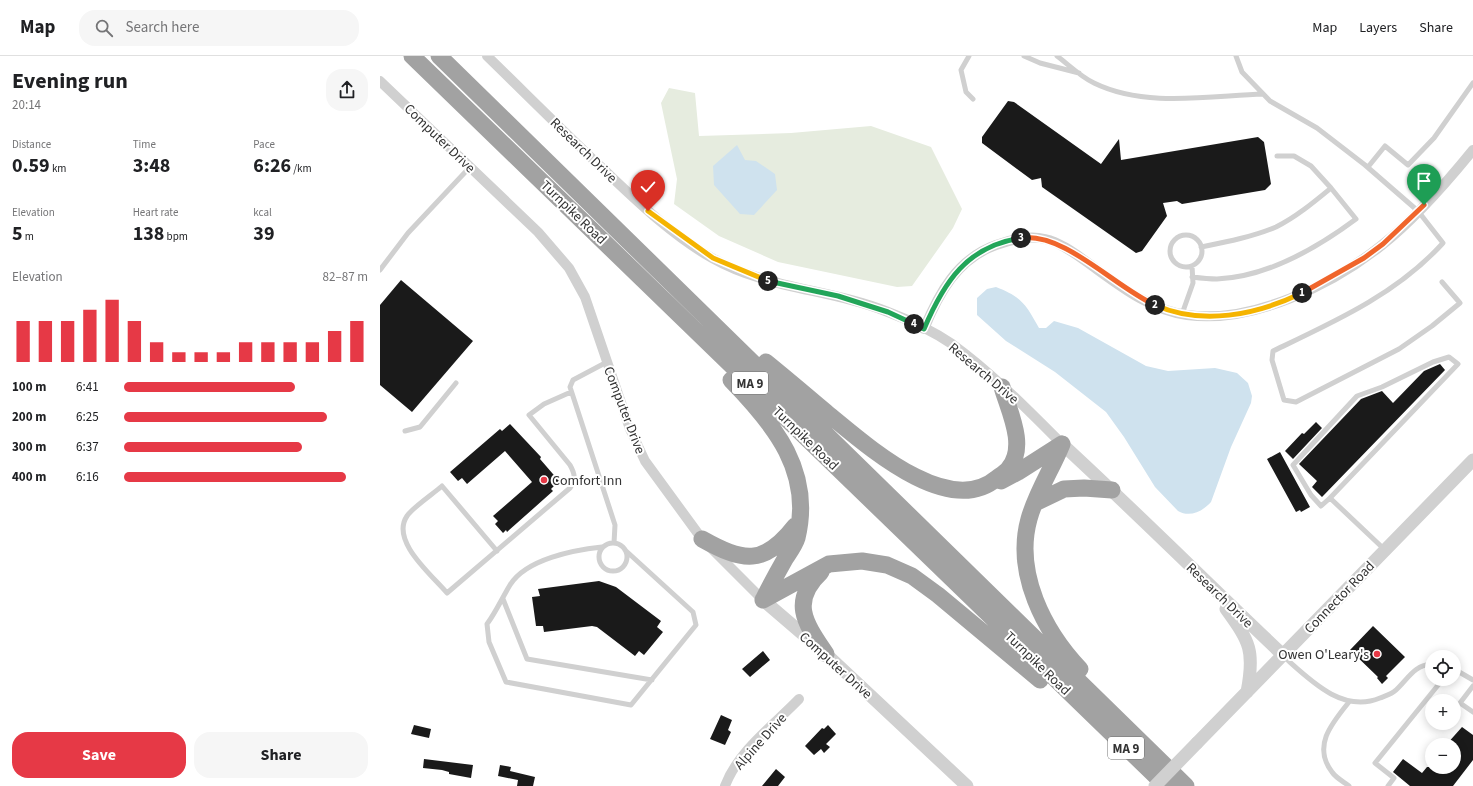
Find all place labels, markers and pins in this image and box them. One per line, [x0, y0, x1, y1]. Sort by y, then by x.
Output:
pin [1407, 164, 1441, 205]
pin [631, 170, 665, 211]
pin: 3 [1011, 228, 1031, 248]
pin: 5 [758, 271, 778, 291]
pin: 1 [1292, 283, 1312, 303]
pin: 2 [1145, 295, 1165, 315]
pin: 4 [904, 314, 924, 334]
place label: Comfort Inn [552, 471, 622, 491]
marker: Comfort Inn [539, 475, 549, 485]
place label: Owen O'Leary's [1278, 645, 1369, 665]
marker: Owen O'Leary's [1372, 649, 1382, 659]

